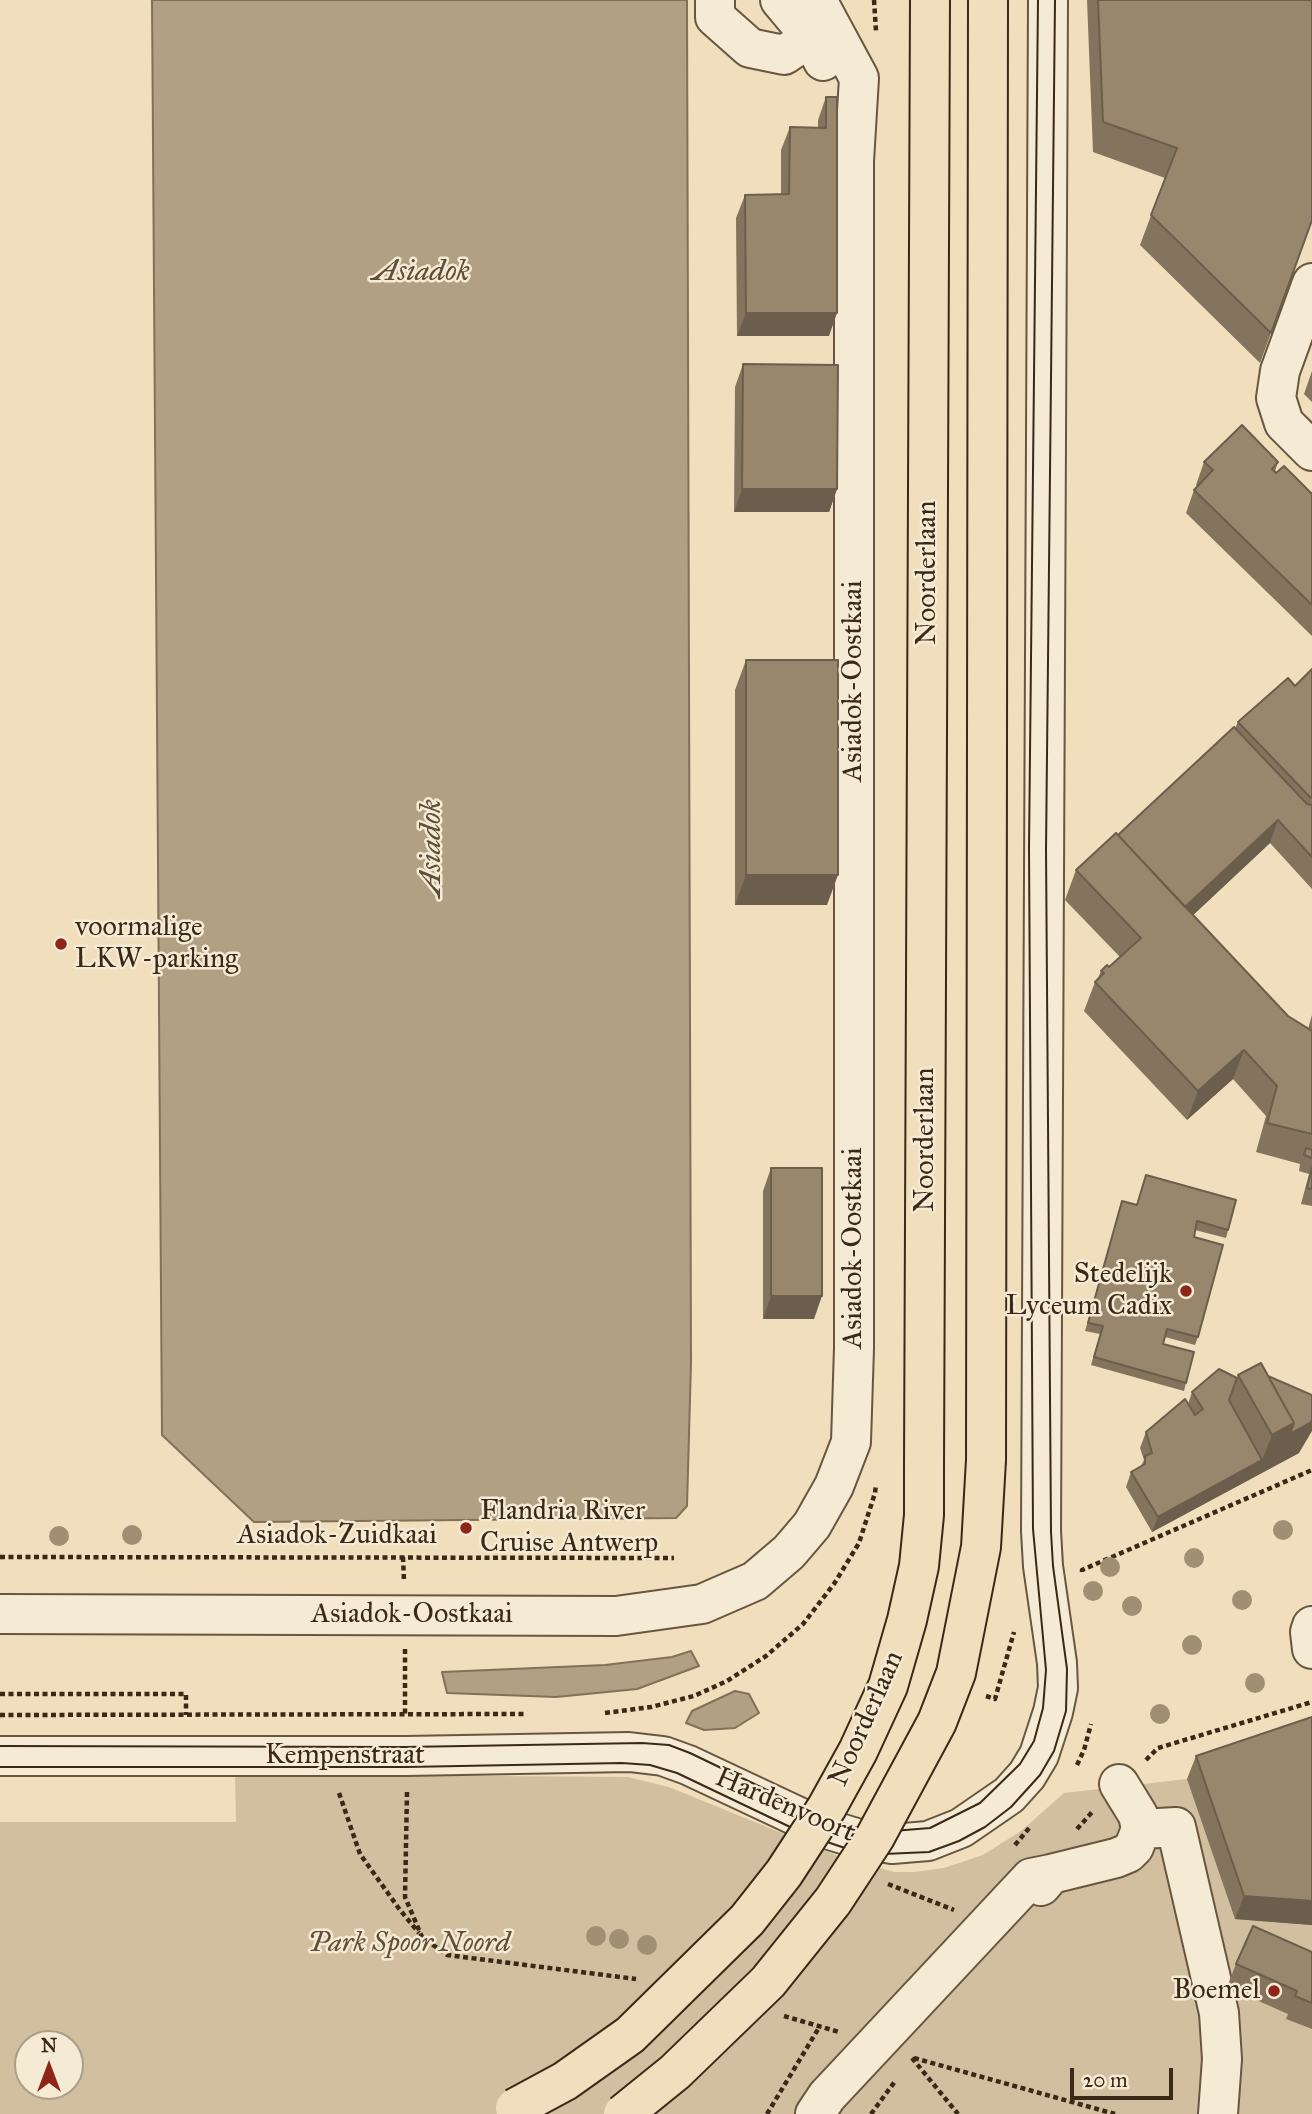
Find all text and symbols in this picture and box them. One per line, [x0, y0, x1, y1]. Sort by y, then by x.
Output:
water label: Asiadok [372, 255, 470, 291]
street label: Noorderlaan [911, 501, 945, 645]
street label: Asiadok-Oostkaai [837, 580, 871, 782]
water label: Asiadok [415, 799, 451, 897]
place label: voormalige LKW-parking [75, 911, 238, 977]
marker: voormalige LKW-parking [53, 936, 69, 952]
street label: Noorderlaan [909, 1068, 943, 1212]
street label: Asiadok-Oostkaai [837, 1147, 871, 1349]
place label: Stedelijk Lyceum Cadix [1006, 1258, 1172, 1324]
marker: Stedelijk Lyceum Cadix [1178, 1283, 1194, 1299]
place label: Flandria River Cruise Antwerp [480, 1495, 658, 1561]
street label: Asiadok-Zuidkaai [237, 1519, 437, 1553]
marker: Flandria River Cruise Antwerp [458, 1520, 474, 1536]
street label: Asiadok-Oostkaai [311, 1598, 513, 1632]
street label: Noorderlaan [822, 1646, 912, 1792]
street label: Kempenstraat [265, 1739, 425, 1773]
street label: Hardenvoort [710, 1761, 860, 1851]
park label: Park Spoor Noord [308, 1927, 510, 1961]
place label: Boemel [1173, 1974, 1260, 2008]
marker: Boemel [1266, 1983, 1282, 1999]
north arrow [14, 2030, 84, 2100]
text: N [41, 2034, 57, 2057]
scale bar [1074, 2054, 1177, 2098]
text: 20 m [1083, 2067, 1128, 2093]

